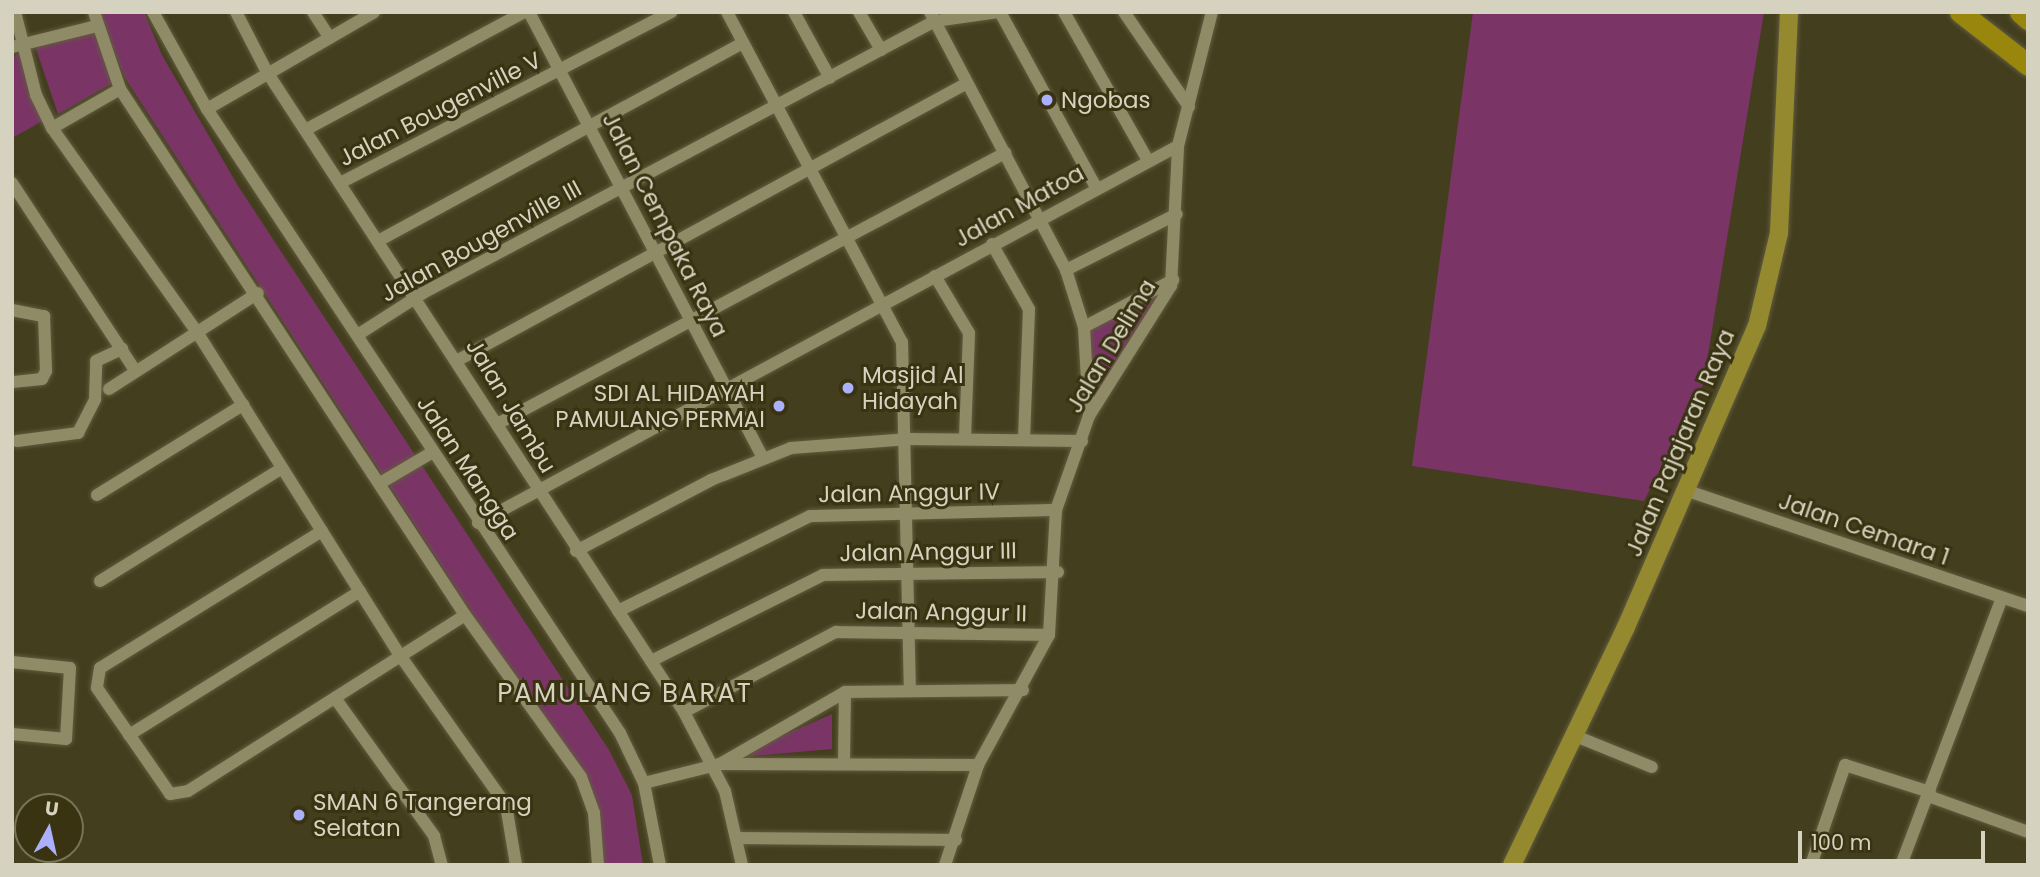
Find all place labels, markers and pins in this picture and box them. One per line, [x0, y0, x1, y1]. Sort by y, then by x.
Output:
place label: Ngobas [1061, 86, 1151, 114]
marker: Ngobas [1039, 92, 1055, 108]
place label: Masjid Al Hidayah [862, 361, 964, 415]
place label: SDI AL HIDAYAH PAMULANG PERMAI [555, 379, 765, 433]
marker: Masjid Al Hidayah [840, 380, 856, 396]
marker: SDI AL HIDAYAH PAMULANG PERMAI [771, 398, 787, 414]
place label: SMAN 6 Tangerang Selatan [313, 788, 532, 842]
marker: SMAN 6 Tangerang Selatan [291, 807, 307, 823]

